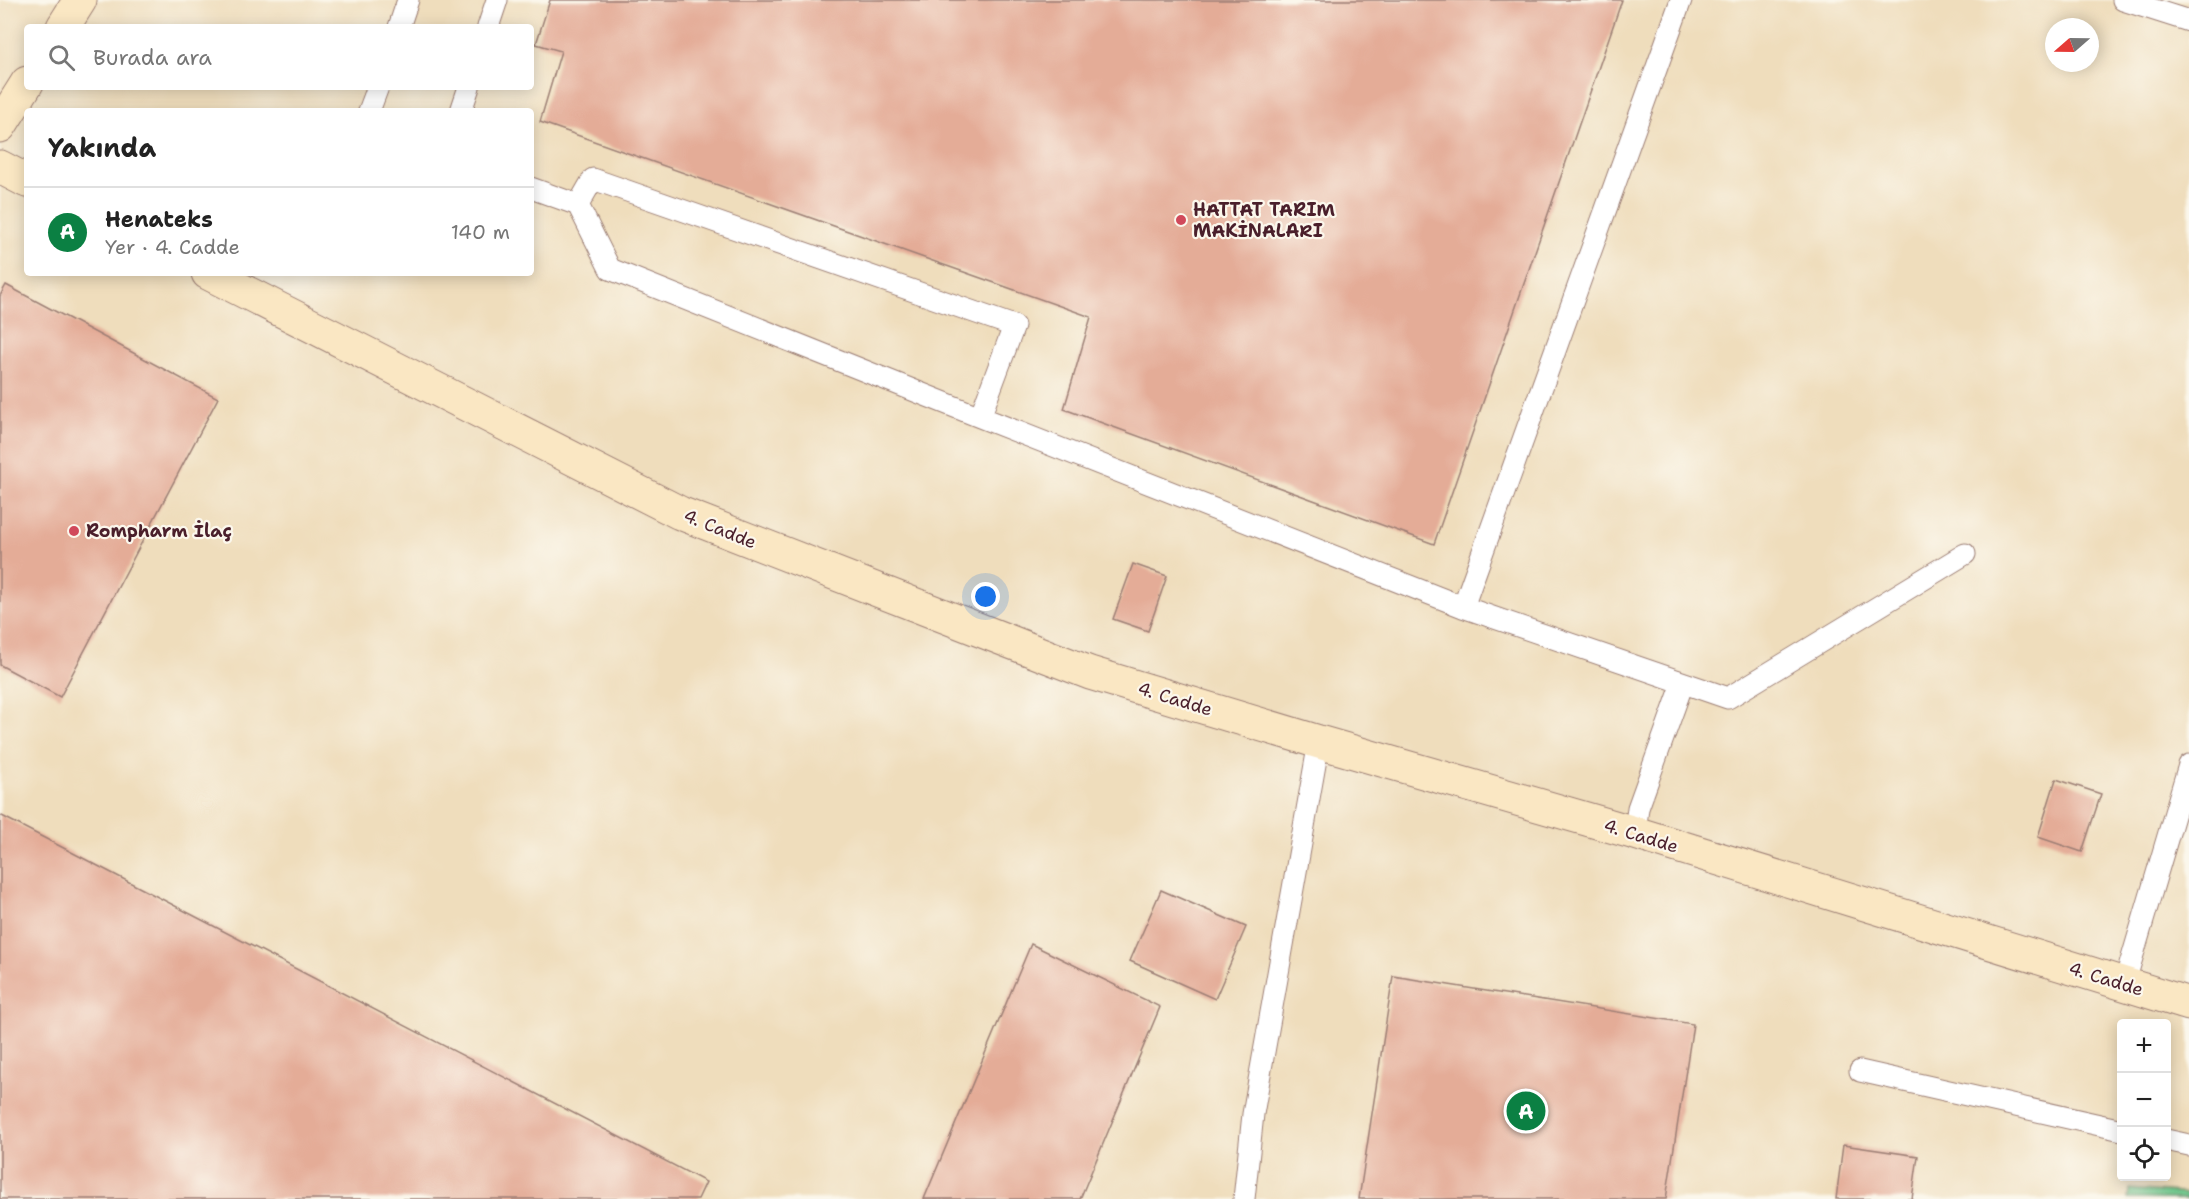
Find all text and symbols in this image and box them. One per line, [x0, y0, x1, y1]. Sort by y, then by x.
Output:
north arrow [2045, 18, 2099, 72]
search box [24, 24, 534, 90]
icon: search [45, 41, 78, 74]
text: Burada ara [93, 43, 212, 72]
text: Yakında [48, 130, 156, 165]
place label: HATTAT TARIM MAKİNALARI [1193, 198, 1336, 243]
text: Henateks [105, 205, 213, 234]
marker: HATTAT TARIM MAKİNALARI [1174, 213, 1188, 227]
text: A [60, 219, 75, 245]
text: 140 m [451, 219, 510, 245]
text: Yer · 4. Cadde [105, 234, 240, 260]
street label: 4. Cadde [680, 504, 760, 554]
place label: Rompharm İlaç [86, 519, 232, 543]
marker: Rompharm İlaç [67, 524, 81, 538]
your location [971, 582, 1000, 611]
street label: 4. Cadde [1135, 676, 1215, 722]
street label: 4. Cadde [1601, 813, 1681, 859]
street label: 4. Cadde [2066, 956, 2146, 1002]
map controls [2117, 1019, 2171, 1181]
button: + [2117, 1019, 2171, 1073]
button: − [2117, 1073, 2171, 1127]
pin: A [1506, 1088, 1546, 1134]
button: locate [2117, 1127, 2171, 1181]

